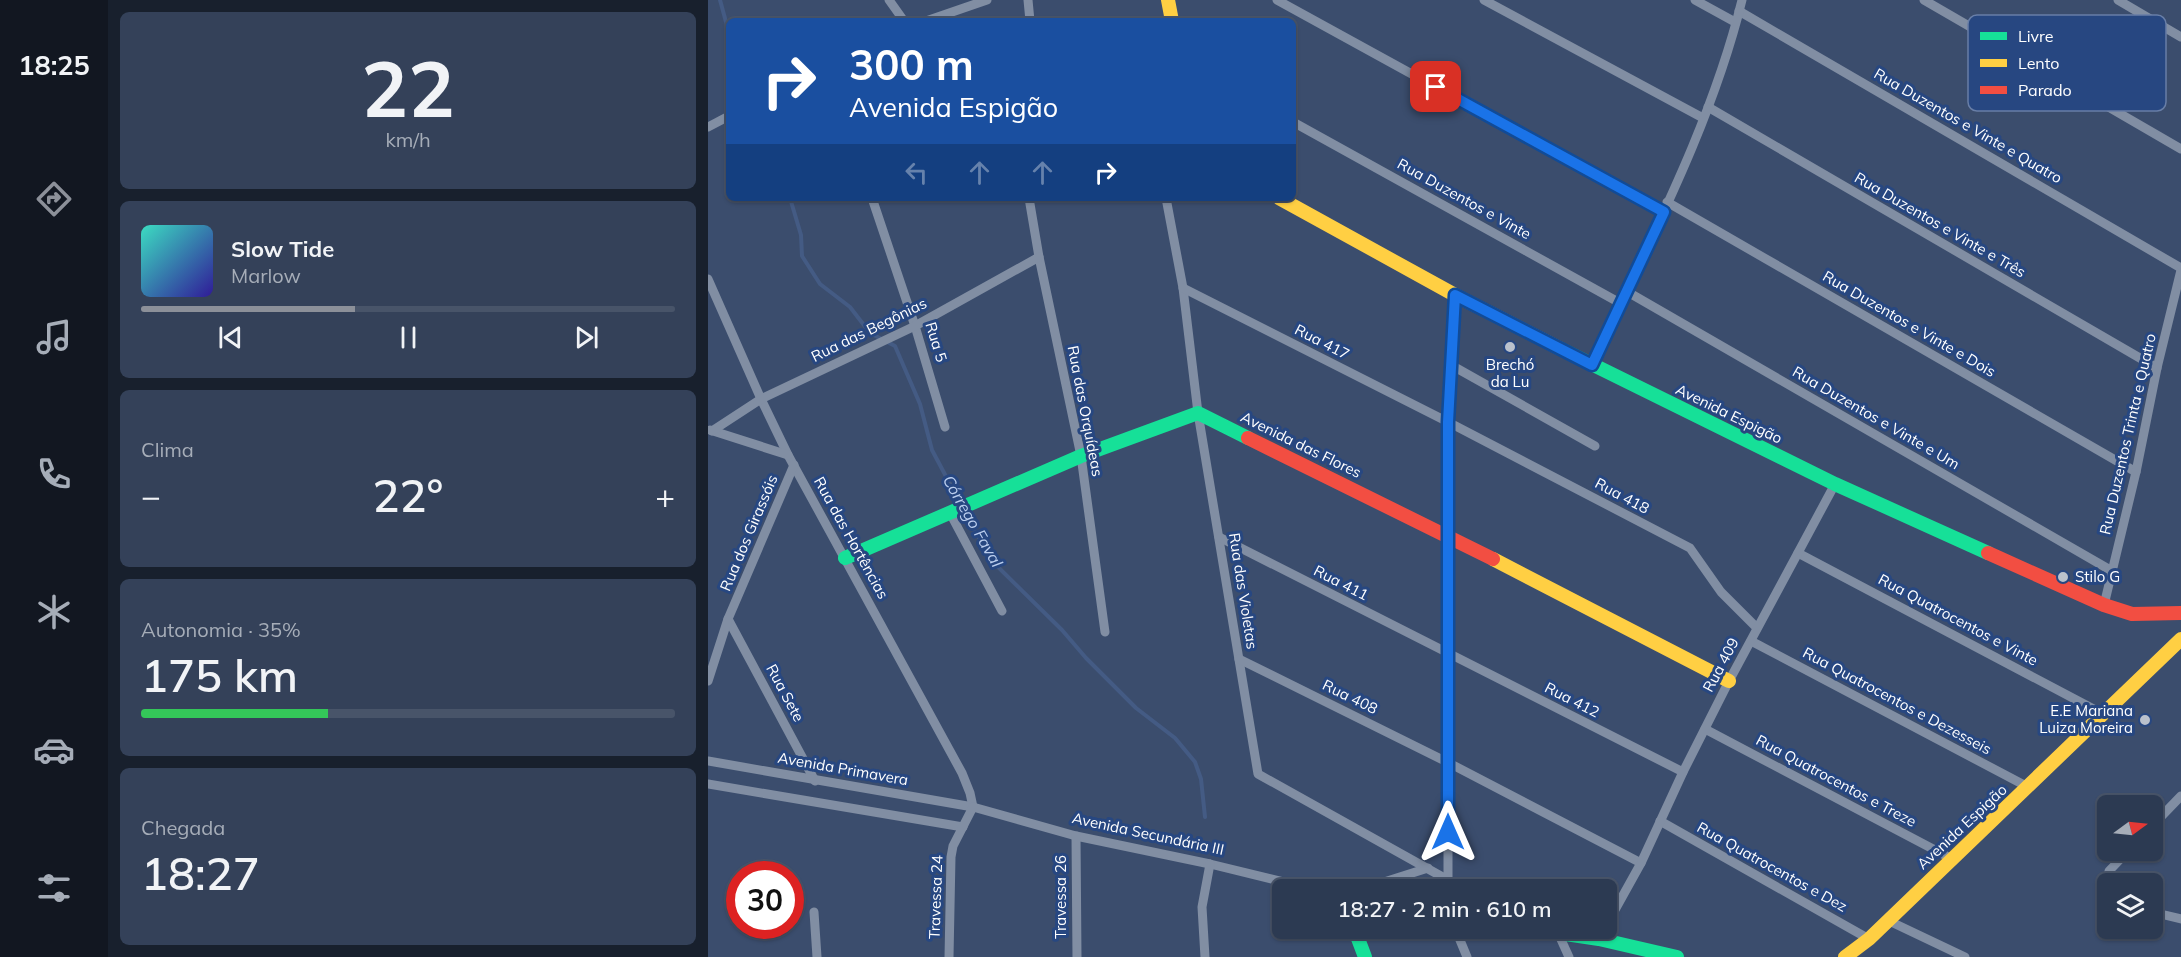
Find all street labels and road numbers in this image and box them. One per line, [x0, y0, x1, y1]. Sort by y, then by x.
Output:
street label: Rua Duzentos e Vinte e Quatro [1871, 64, 2066, 187]
street label: Rua Duzentos e Vinte [1394, 154, 1534, 243]
street label: Rua Duzentos e Vinte e Três [1851, 168, 2029, 281]
street label: Rua Duzentos e Vinte e Dois [1819, 266, 1999, 381]
street label: Rua das Begônias [808, 293, 930, 366]
street label: Rua 5 [921, 319, 952, 364]
street label: Rua 417 [1292, 320, 1353, 363]
street label: Rua Duzentos Trinta e Quatro [2095, 331, 2160, 536]
street label: Rua das Orquídeas [1063, 344, 1108, 478]
street label: Rua Duzentos e Vinte e Um [1789, 362, 1963, 473]
street label: Avenida Espigão [1673, 380, 1786, 448]
street label: Avenida das Flores [1238, 407, 1365, 482]
street label: Rua dos Girassóis [716, 472, 782, 594]
street label: Rua das Hortências [810, 473, 893, 602]
street label: Rua 418 [1592, 473, 1653, 518]
street label: Rua das Violetas [1225, 531, 1262, 650]
street label: Rua 411 [1311, 561, 1372, 604]
street label: Rua Quatrocentos e Vinte [1875, 569, 2041, 670]
street label: Rua 409 [1698, 634, 1743, 695]
street label: Rua Quatrocentos e Dezesseis [1800, 643, 1995, 758]
street label: Rua Sete [762, 661, 809, 725]
street label: Rua 408 [1320, 675, 1381, 718]
street label: Rua 412 [1542, 678, 1603, 721]
street label: Rua Quatrocentos e Treze [1753, 730, 1920, 831]
street label: Avenida Primavera [776, 748, 910, 789]
street label: Avenida Espigão [1913, 780, 2011, 873]
street label: Avenida Secundária III [1070, 808, 1226, 859]
street label: Rua Quatrocentos e Dez [1694, 817, 1851, 916]
street label: Travessa 24 [925, 855, 946, 939]
street label: Travessa 26 [1051, 855, 1070, 939]

